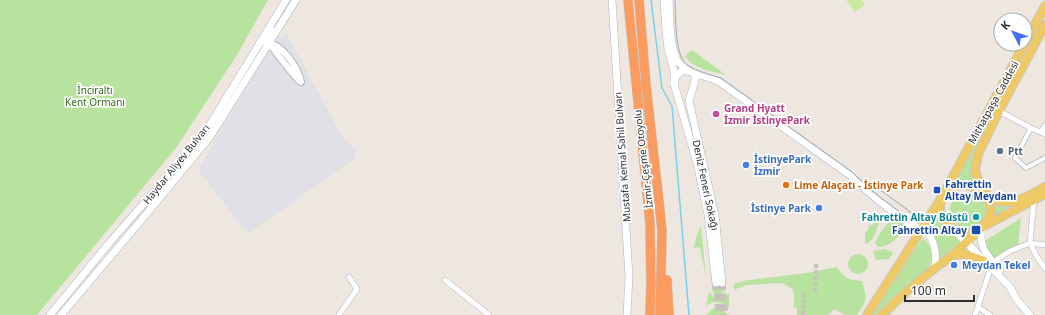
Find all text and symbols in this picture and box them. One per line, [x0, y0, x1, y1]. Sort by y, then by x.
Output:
north arrow [993, 12, 1033, 52]
text: K [997, 17, 1014, 33]
street label: Mithatpaşa Caddesi [964, 58, 1022, 146]
park label: İnciraltı Kent Ormanı [65, 83, 125, 109]
street label: Mustafa Kemal Sahil Bulvarı [610, 91, 634, 223]
place label: Grand Hyatt İzmir İstinyePark [724, 101, 811, 127]
street label: İzmir-Çeşme Otoyolu [630, 109, 656, 209]
marker: Grand Hyatt İzmir İstinyePark [711, 109, 721, 119]
street label: Haydar Aliyev Bulvarı [139, 121, 213, 207]
street label: Deniz Feneri Sokağı [690, 138, 722, 232]
place label: Ptt [1008, 144, 1024, 158]
marker: Ptt [995, 146, 1005, 156]
place label: İstinyePark İzmir [754, 152, 812, 178]
marker: İstinyePark İzmir [741, 160, 751, 170]
place label: Fahrettin Altay Meydanı [945, 177, 1016, 203]
place label: Lime Alaçatı - İstinye Park [794, 178, 924, 192]
marker: Lime Alaçatı - İstinye Park [781, 180, 791, 190]
marker: Fahrettin Altay Meydanı [932, 185, 942, 195]
place label: İstinye Park [751, 201, 812, 215]
marker: İstinye Park [814, 203, 824, 213]
place label: Fahrettin Altay Büstü [861, 210, 968, 224]
marker: Fahrettin Altay Büstü [971, 212, 981, 222]
place label: Fahrettin Altay [892, 223, 967, 237]
marker: Fahrettin Altay [970, 224, 982, 236]
place label: Meydan Tekel [962, 258, 1031, 272]
marker: Meydan Tekel [949, 260, 959, 270]
scale bar [905, 277, 974, 303]
text: 100 m [911, 282, 946, 299]

